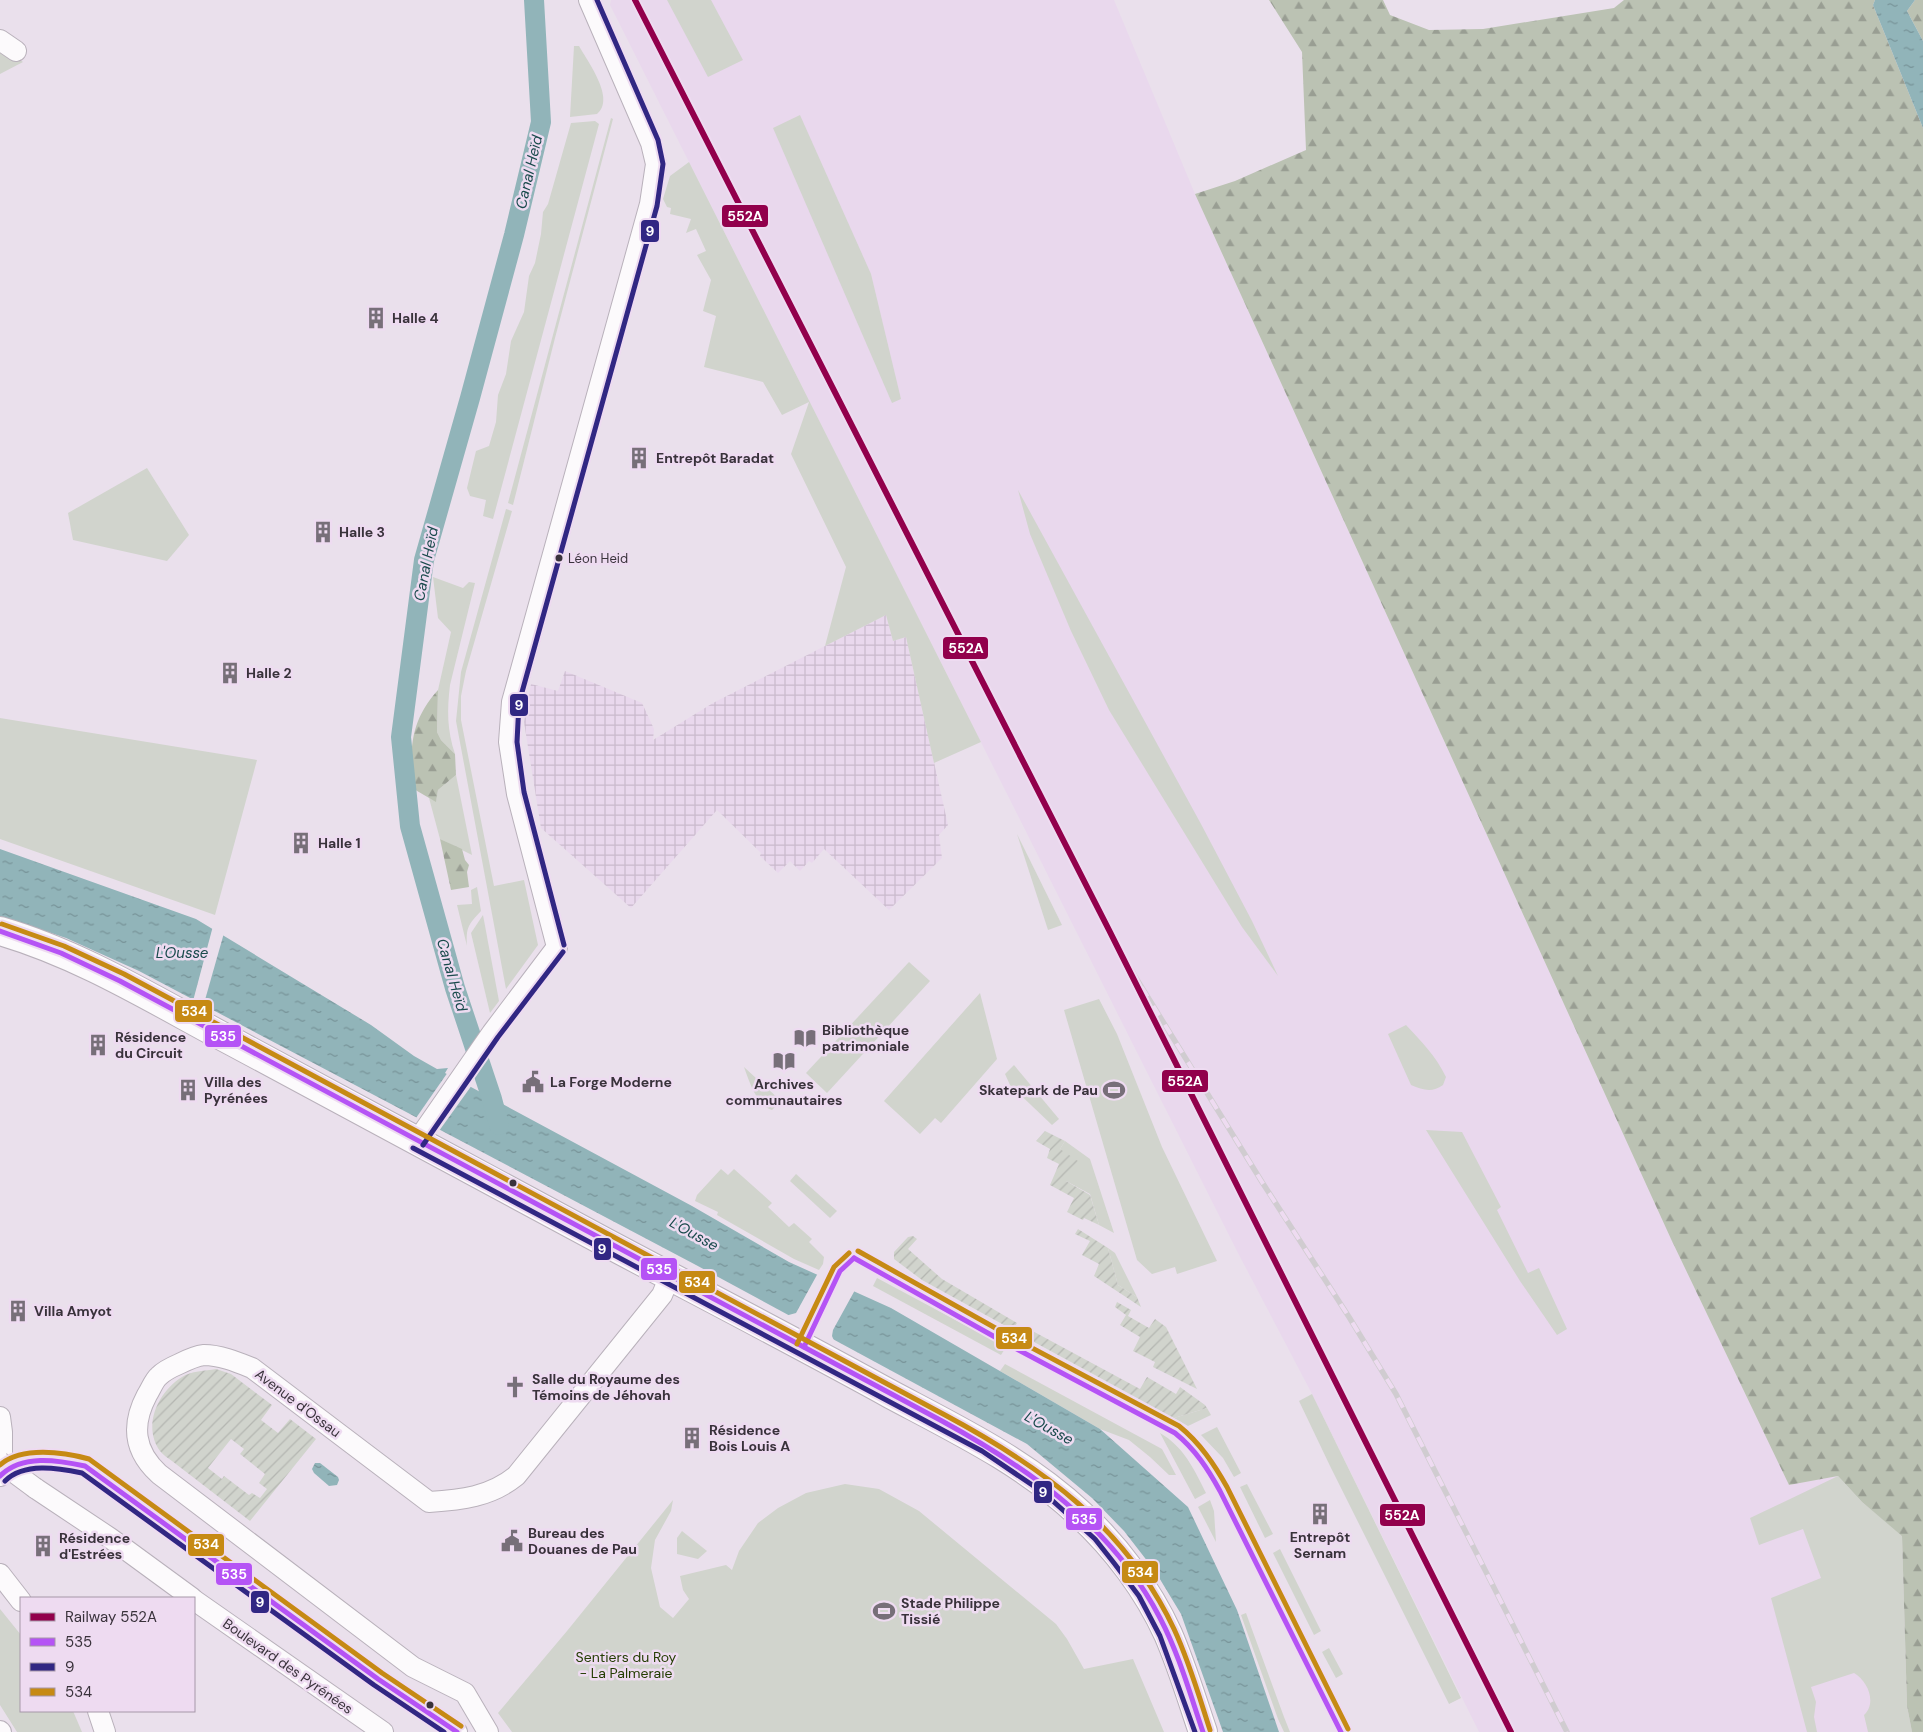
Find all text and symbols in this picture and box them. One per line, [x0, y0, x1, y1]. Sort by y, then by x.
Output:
water label: Canal Heïd [511, 133, 547, 211]
line badge: 552A [721, 204, 769, 228]
text: 552A [727, 207, 763, 225]
line badge: 9 [640, 219, 660, 243]
text: 9 [646, 222, 655, 240]
building icon: Halle 4 [363, 305, 389, 331]
place label: Halle 4 [392, 309, 439, 327]
building icon: Entrepôt Baradat [626, 445, 652, 471]
place label: Entrepôt Baradat [656, 449, 774, 467]
building icon: Halle 3 [310, 519, 336, 545]
place label: Halle 3 [339, 523, 385, 541]
water label: Canal Heïd [409, 525, 443, 603]
place label: Léon Heid [568, 550, 628, 567]
marker: Léon Heid [554, 553, 564, 563]
line badge: 552A [942, 636, 989, 660]
text: 552A [948, 639, 984, 657]
building icon: Halle 2 [217, 660, 243, 686]
place label: Halle 2 [246, 664, 291, 682]
line badge: 9 [509, 693, 529, 717]
text: 9 [515, 696, 524, 714]
building icon: Halle 1 [288, 830, 314, 856]
place label: Halle 1 [318, 834, 361, 852]
water label: Canal Heïd [432, 936, 472, 1014]
water label: L'Ousse [156, 943, 209, 963]
line badge: 534 [174, 999, 213, 1023]
text: 534 [181, 1002, 207, 1020]
place label: Bibliothèque patrimoniale [822, 1021, 909, 1055]
line badge: 535 [204, 1024, 242, 1048]
library icon: Bibliothèque patrimoniale [792, 1025, 818, 1051]
text: 535 [210, 1027, 236, 1045]
place label: Résidence du Circuit [115, 1028, 186, 1062]
building icon: Résidence du Circuit [85, 1032, 111, 1058]
library icon: Archives communautaires [771, 1048, 797, 1074]
public building icon: La Forge Moderne [520, 1069, 546, 1095]
line badge: 552A [1161, 1069, 1209, 1093]
text: 552A [1167, 1072, 1203, 1090]
place label: Villa des Pyrénées [204, 1073, 268, 1107]
place label: La Forge Moderne [550, 1073, 672, 1091]
place label: Archives communautaires [725, 1075, 843, 1109]
building icon: Villa des Pyrénées [175, 1077, 201, 1103]
sports icon: Skatepark de Pau [1101, 1077, 1127, 1103]
place label: Skatepark de Pau [979, 1081, 1098, 1099]
unlabelled marker [508, 1178, 518, 1188]
water label: L'Ousse [666, 1212, 722, 1256]
line badge: 9 [593, 1237, 612, 1261]
text: 9 [598, 1240, 607, 1258]
line badge: 535 [640, 1257, 678, 1281]
text: 535 [646, 1260, 672, 1278]
line badge: 534 [678, 1270, 716, 1294]
text: 534 [684, 1273, 710, 1291]
building icon: Villa Amyot [5, 1298, 31, 1324]
place label: Villa Amyot [34, 1302, 112, 1320]
line badge: 534 [995, 1326, 1033, 1350]
text: 534 [1001, 1329, 1027, 1347]
street label: Avenue d'Ossau [252, 1365, 344, 1441]
place label: Salle du Royaume des Témoins de Jéhovah [532, 1370, 680, 1404]
church icon: Salle du Royaume des Témoins de Jéhovah [502, 1374, 528, 1400]
water label: L'Ousse [1021, 1406, 1077, 1450]
place label: Résidence Bois Louis A [709, 1421, 790, 1455]
building icon: Résidence Bois Louis A [679, 1425, 705, 1451]
line badge: 9 [1033, 1480, 1053, 1504]
text: 9 [1039, 1483, 1048, 1501]
building icon: Entrepôt Sernam [1307, 1501, 1333, 1527]
line badge: 552A [1379, 1503, 1426, 1527]
text: 552A [1384, 1506, 1420, 1524]
line badge: 535 [1065, 1507, 1103, 1531]
text: 535 [1071, 1510, 1097, 1528]
place label: Bureau des Douanes de Pau [528, 1524, 637, 1558]
public building icon: Bureau des Douanes de Pau [499, 1528, 525, 1554]
place label: Entrepôt Sernam [1290, 1528, 1350, 1562]
place label: Résidence d'Estrées [59, 1529, 130, 1563]
building icon: Résidence d'Estrées [30, 1533, 56, 1559]
line badge: 534 [187, 1533, 225, 1557]
text: 534 [193, 1535, 219, 1553]
line badge: 534 [1121, 1560, 1159, 1584]
line badge: 535 [215, 1562, 253, 1586]
text: 534 [1127, 1563, 1153, 1581]
text: 535 [221, 1565, 247, 1583]
line badge: 9 [250, 1590, 270, 1614]
text: 9 [256, 1593, 265, 1611]
place label: Stade Philippe Tissié [901, 1594, 1000, 1628]
legend [20, 1597, 195, 1712]
sports icon: Stade Philippe Tissié [871, 1598, 897, 1624]
text: Railway 552A [65, 1607, 157, 1627]
street label: Boulevard des Pyrénées [219, 1614, 357, 1718]
text: 535 [65, 1632, 92, 1652]
park label: Sentiers du Roy - La Palmeraie [576, 1648, 677, 1682]
text: 9 [65, 1657, 74, 1677]
text: 534 [65, 1682, 92, 1702]
unlabelled marker [425, 1700, 435, 1710]

